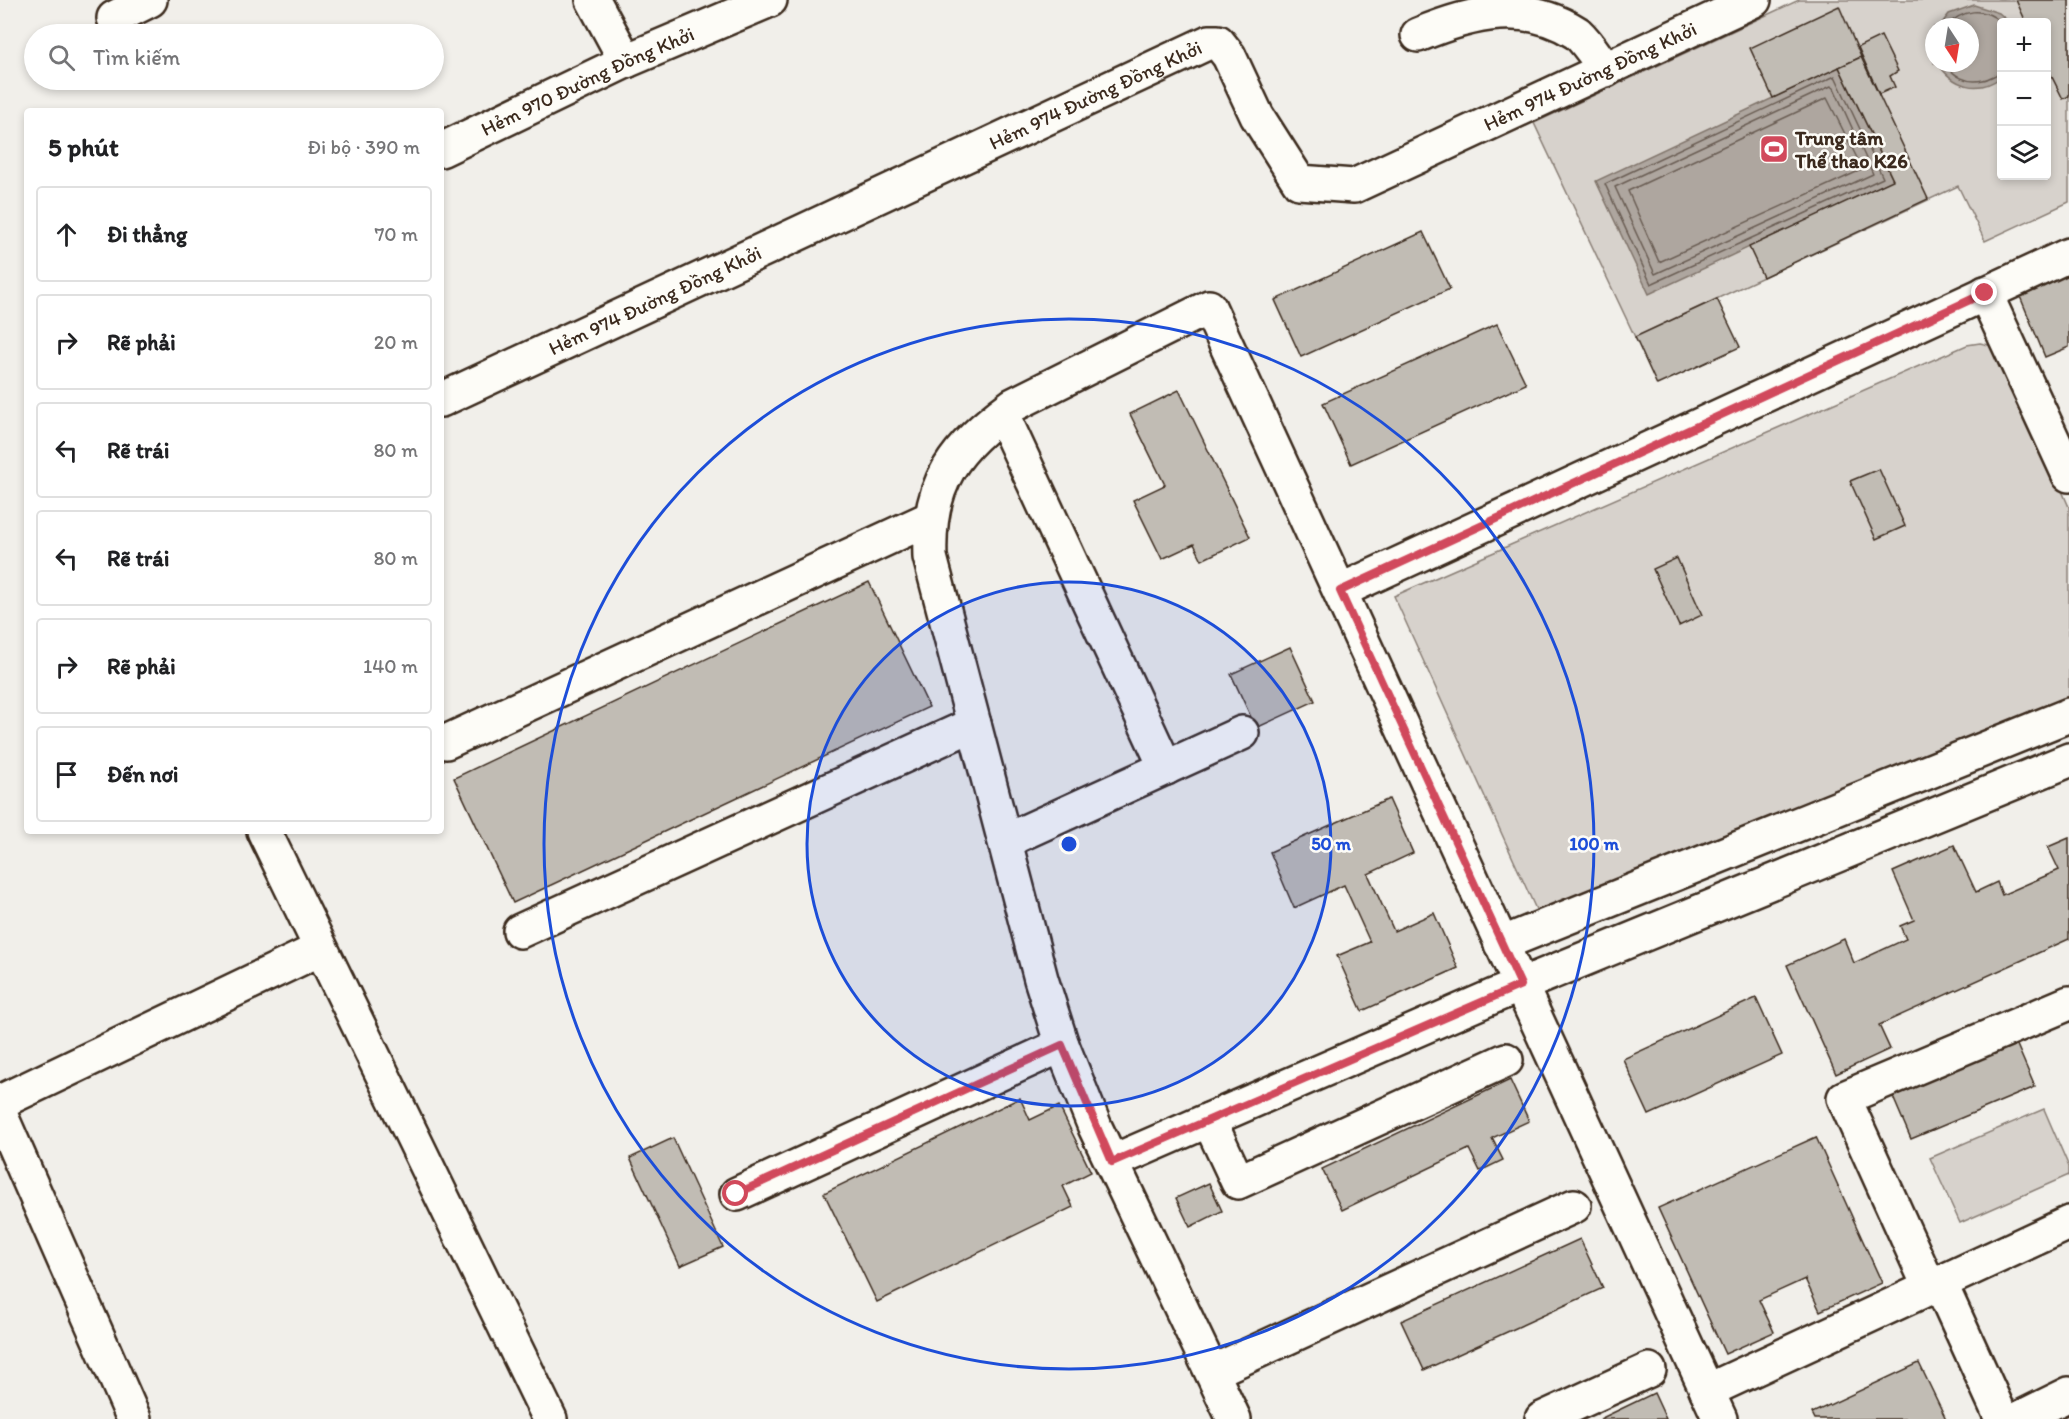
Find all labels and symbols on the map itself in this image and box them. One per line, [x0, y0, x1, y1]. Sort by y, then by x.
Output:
street label: Hẻm 974 Đường Đồng Khởi [1480, 16, 1700, 136]
north arrow [1925, 18, 1979, 72]
street label: Hẻm 970 Đường Đồng Khởi [477, 22, 698, 141]
street label: Hẻm 974 Đường Đồng Khởi [985, 35, 1206, 155]
place label: Trung tâm Thể thao K26 [1794, 126, 1908, 173]
sports icon: Trung tâm Thể thao K26 [1758, 133, 1790, 165]
street label: Hẻm 974 Đường Đồng Khởi [545, 240, 765, 360]
route end [1971, 279, 1997, 305]
text: 50 m [1311, 833, 1352, 855]
text: 100 m [1569, 833, 1620, 855]
centre of rings [1059, 834, 1079, 854]
route start [722, 1180, 748, 1206]

